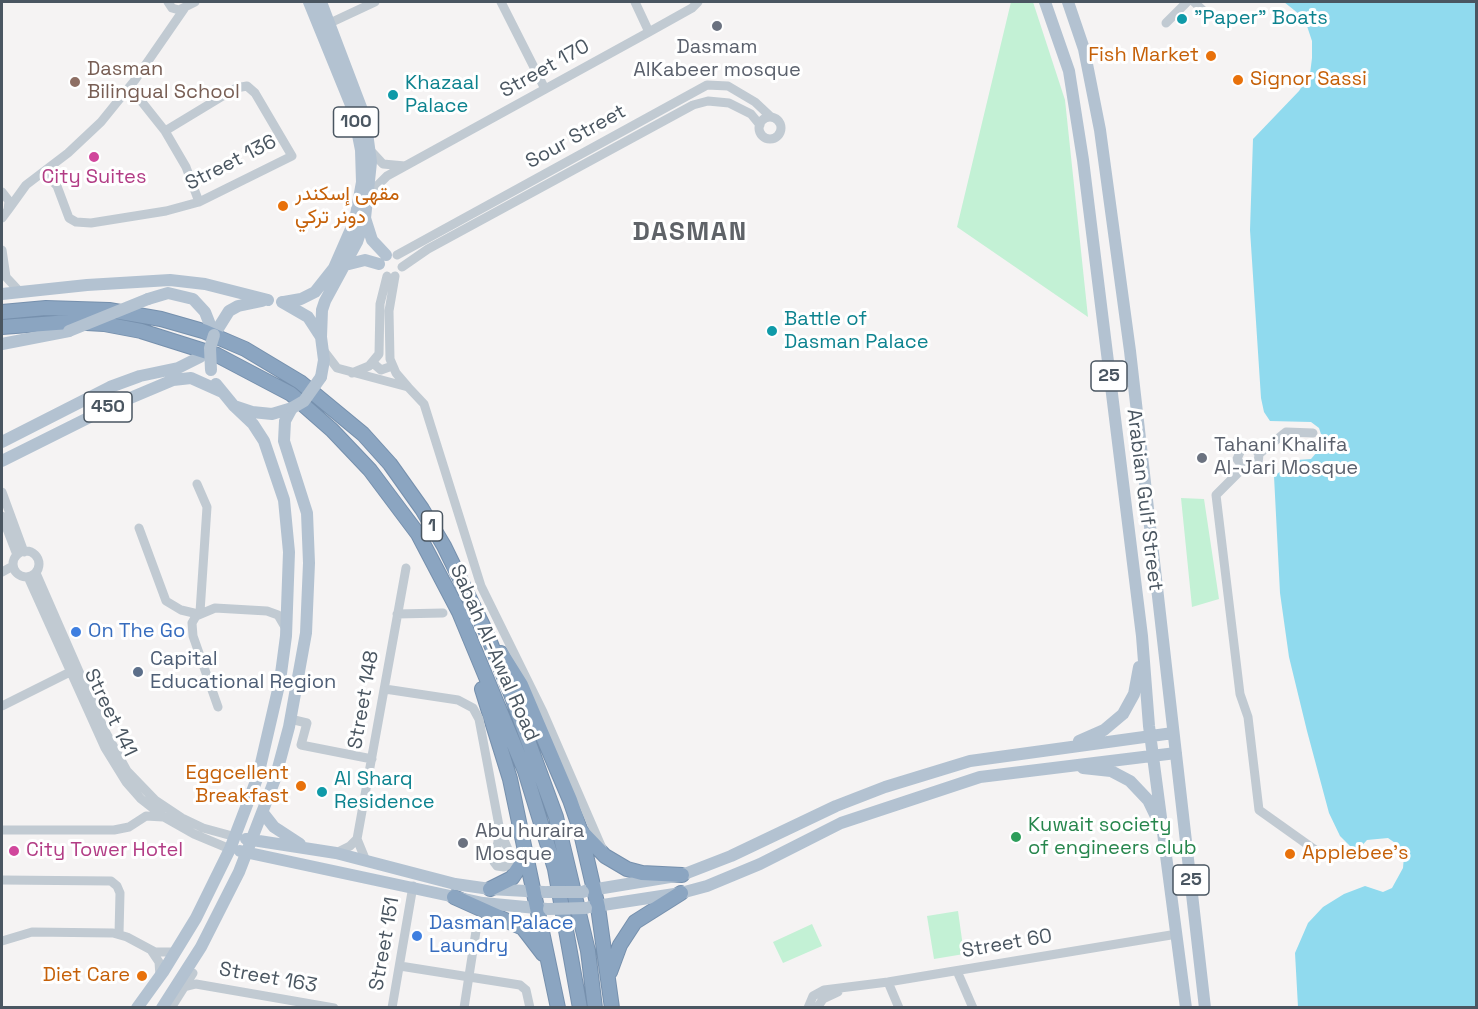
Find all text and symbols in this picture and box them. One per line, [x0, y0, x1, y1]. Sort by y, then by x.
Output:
place label: "Paper" Boats [1194, 7, 1328, 31]
marker: "Paper" Boats [1175, 12, 1189, 26]
marker: Dasmam AlKabeer mosque [710, 19, 724, 33]
street label: Street 170 [496, 35, 594, 103]
place label: Dasmam AlKabeer mosque [633, 36, 801, 83]
place label: Fish Market [1088, 44, 1199, 68]
marker: Fish Market [1204, 49, 1218, 63]
place label: Dasman Bilingual School [87, 58, 240, 105]
place label: Signor Sassi [1250, 68, 1367, 92]
place label: Khazaal Palace [405, 72, 479, 119]
marker: Signor Sassi [1231, 73, 1245, 87]
marker: Dasman Bilingual School [68, 75, 82, 89]
marker: Khazaal Palace [386, 88, 400, 102]
street label: Sour Street [522, 100, 630, 174]
road number: 100 [334, 107, 378, 137]
street label: Street 136 [181, 130, 281, 196]
marker: City Suites [87, 150, 101, 164]
place label: City Suites [42, 166, 146, 190]
place label: مقهى إسكندر دونر تركي [295, 183, 399, 230]
marker: مقهى إسكندر دونر تركي [276, 199, 290, 213]
district label: DASMAN [632, 217, 748, 249]
place label: Battle of Dasman Palace [784, 308, 929, 355]
marker: Battle of Dasman Palace [765, 324, 779, 338]
road number: 25 [1091, 361, 1127, 391]
road number: 450 [84, 392, 132, 422]
street label: Arabian Gulf Street [1121, 408, 1167, 592]
place label: Tahani Khalifa Al-Jari Mosque [1214, 434, 1358, 481]
marker: Tahani Khalifa Al-Jari Mosque [1195, 451, 1209, 465]
road number: 1 [422, 511, 442, 541]
street label: Sabah Al-Awal Road [444, 561, 544, 745]
place label: On The Go [88, 620, 185, 644]
marker: On The Go [69, 625, 83, 639]
place label: Capital Educational Region [150, 648, 336, 695]
street label: Street 148 [344, 649, 384, 751]
street label: Street 141 [78, 665, 142, 761]
marker: Capital Educational Region [131, 665, 145, 679]
place label: Eggcellent Breakfast [185, 762, 289, 809]
place label: Al Sharq Residence [334, 768, 435, 815]
marker: Eggcellent Breakfast [294, 779, 308, 793]
marker: Al Sharq Residence [315, 785, 329, 799]
place label: Kuwait society of engineers club [1028, 814, 1197, 861]
place label: Abu huraira Mosque [475, 820, 585, 867]
marker: Kuwait society of engineers club [1009, 830, 1023, 844]
marker: Abu huraira Mosque [456, 836, 470, 850]
place label: City Tower Hotel [26, 839, 183, 863]
place label: Applebee's [1302, 842, 1408, 866]
marker: City Tower Hotel [7, 844, 21, 858]
marker: Applebee's [1283, 847, 1297, 861]
road number: 25 [1173, 865, 1209, 895]
street label: Street 151 [365, 895, 405, 993]
place label: Dasman Palace Laundry [429, 912, 574, 959]
street label: Street 60 [960, 924, 1054, 964]
marker: Dasman Palace Laundry [410, 929, 424, 943]
street label: Street 163 [217, 958, 319, 998]
place label: Diet Care [43, 964, 130, 988]
marker: Diet Care [135, 969, 149, 983]

